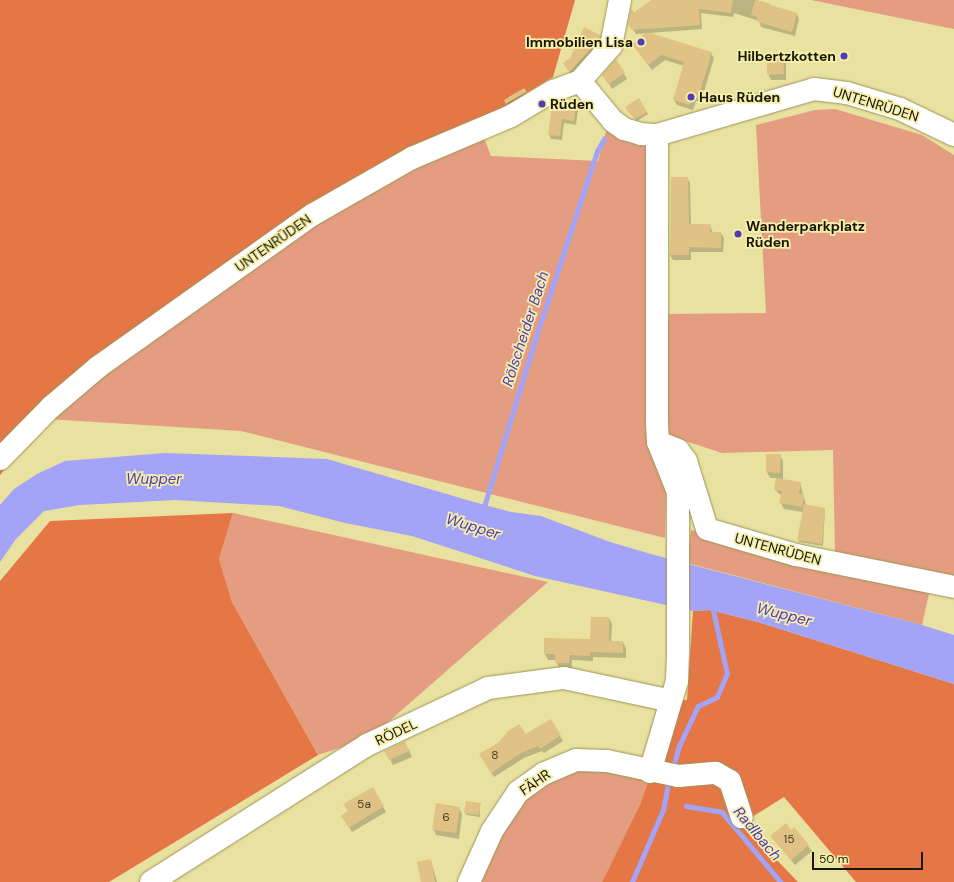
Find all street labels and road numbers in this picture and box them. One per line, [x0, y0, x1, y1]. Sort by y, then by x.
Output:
street label: UNTENRÜDEN [831, 83, 921, 125]
street label: UNTENRÜDEN [232, 211, 314, 275]
street label: UNTENRÜDEN [733, 529, 823, 569]
street label: RÖDEL [372, 715, 420, 749]
street label: FÄHR [516, 765, 554, 799]

